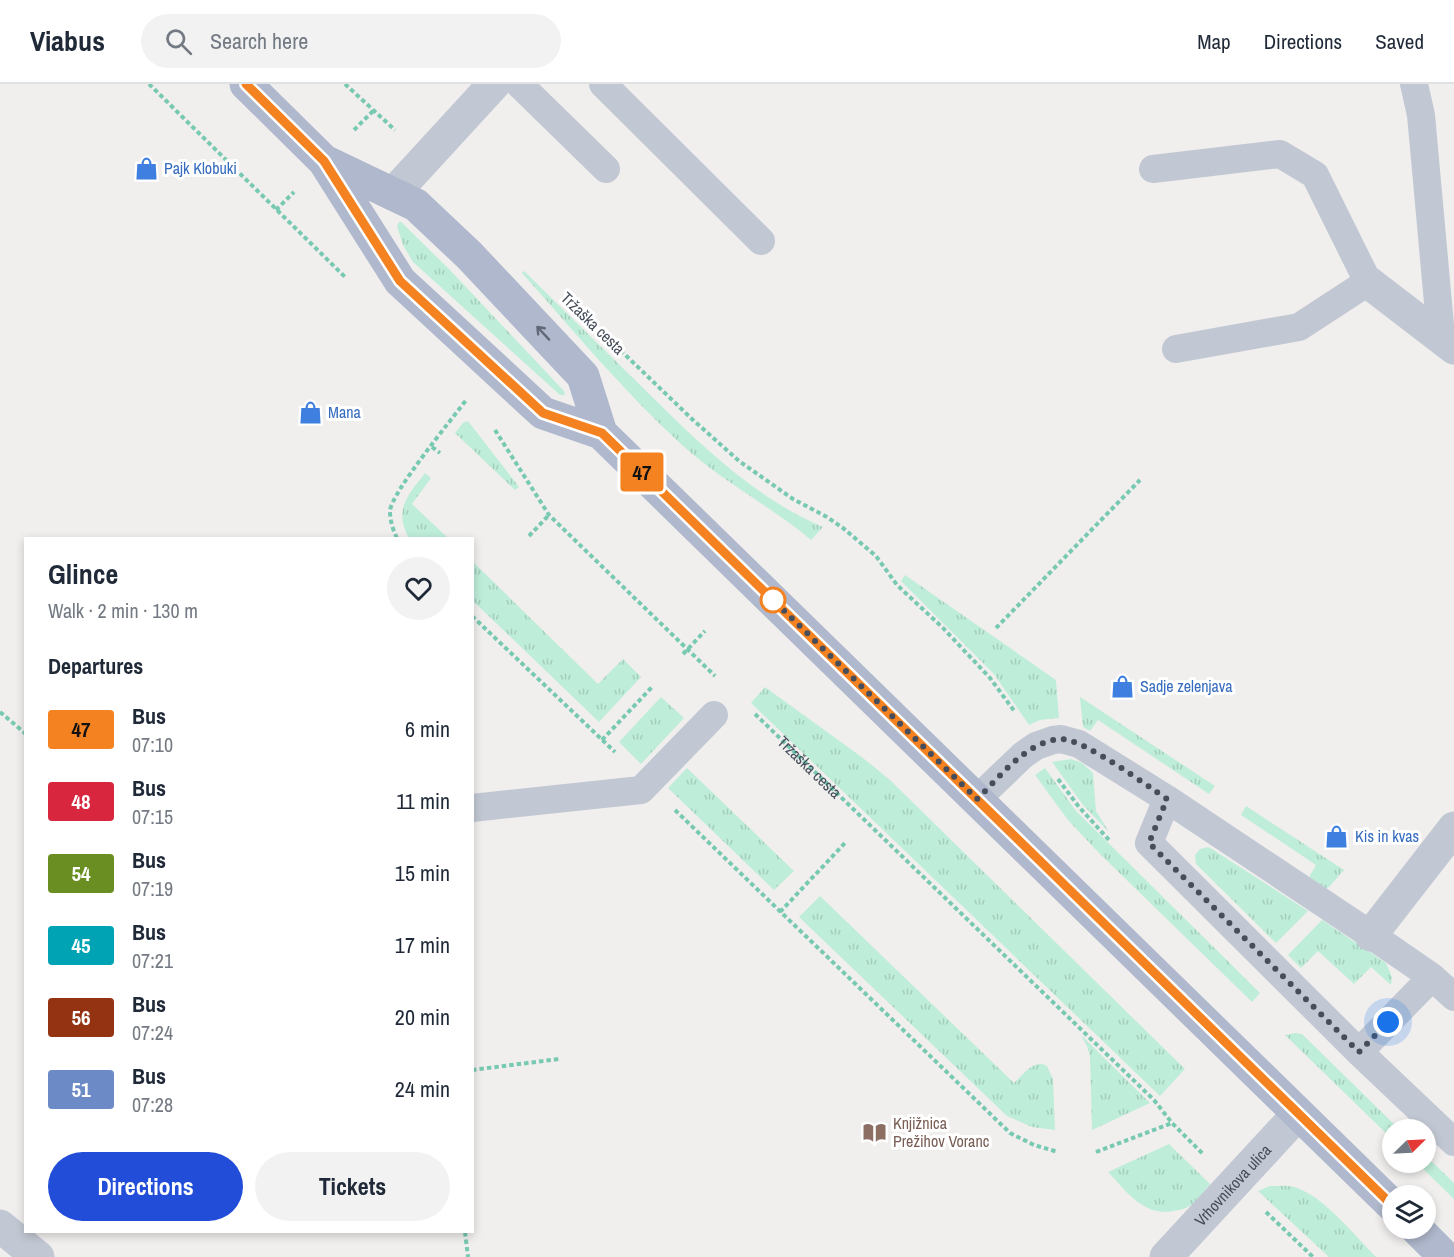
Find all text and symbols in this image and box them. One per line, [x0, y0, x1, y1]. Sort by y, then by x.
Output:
search box [141, 14, 561, 68]
text: Viabus [30, 22, 105, 60]
icon: search [162, 25, 195, 58]
text: Search here [210, 26, 308, 56]
text: Map [1197, 27, 1231, 56]
text: Directions [1264, 27, 1342, 56]
text: Saved [1375, 27, 1424, 56]
shop icon: Pajk Klobuki [133, 155, 159, 181]
place label: Pajk Klobuki [164, 157, 237, 179]
street label: Tržaška cesta [556, 287, 630, 360]
one-way arrow [536, 326, 550, 341]
shop icon: Mana [297, 399, 323, 425]
place label: Mana [328, 401, 362, 423]
line badge: 47 [615, 452, 669, 492]
text: 47 [632, 458, 652, 487]
text: Glince [48, 555, 118, 593]
button: heart [387, 557, 450, 620]
unlabelled marker [760, 587, 786, 613]
text: Walk · 2 min · 130 m [48, 597, 198, 624]
text: Departures [48, 651, 143, 681]
shop icon: Sadje zelenjava [1109, 673, 1135, 699]
place label: Sadje zelenjava [1140, 675, 1233, 697]
text: Bus [132, 701, 166, 731]
text: 6 min [405, 714, 450, 744]
text: 47 [71, 715, 91, 744]
text: 07:10 [132, 731, 173, 758]
street label: Tržaška cesta [773, 731, 847, 803]
text: Bus [132, 773, 166, 803]
text: 11 min [396, 786, 450, 816]
text: 48 [71, 787, 91, 816]
text: 07:15 [132, 803, 173, 830]
shop icon: Kis in kvas [1324, 823, 1350, 849]
place label: Kis in kvas [1355, 825, 1419, 847]
text: Bus [132, 845, 166, 875]
text: 15 min [395, 858, 450, 888]
text: 54 [71, 859, 91, 888]
text: 07:19 [132, 875, 173, 902]
text: Bus [132, 917, 166, 947]
text: 17 min [395, 930, 450, 960]
text: 45 [71, 931, 91, 960]
text: 07:21 [132, 947, 173, 974]
text: Bus [132, 989, 166, 1019]
text: 20 min [395, 1002, 450, 1032]
text: 56 [71, 1003, 91, 1032]
your location [1373, 1007, 1403, 1037]
text: 07:24 [132, 1019, 173, 1046]
text: Bus [132, 1061, 166, 1091]
text: 24 min [395, 1074, 450, 1104]
text: 51 [71, 1075, 91, 1104]
text: 07:28 [132, 1091, 173, 1118]
place label: Knjižnica Prežihov Voranc [893, 1112, 990, 1152]
library icon: Knjižnica Prežihov Voranc [862, 1119, 888, 1145]
north arrow [1382, 1119, 1436, 1173]
map controls [1382, 1119, 1436, 1239]
street label: Vrhovnikova ulica [1189, 1139, 1276, 1231]
button: Directions [48, 1152, 243, 1221]
button: Tickets [255, 1152, 450, 1221]
button: layers [1382, 1185, 1436, 1239]

